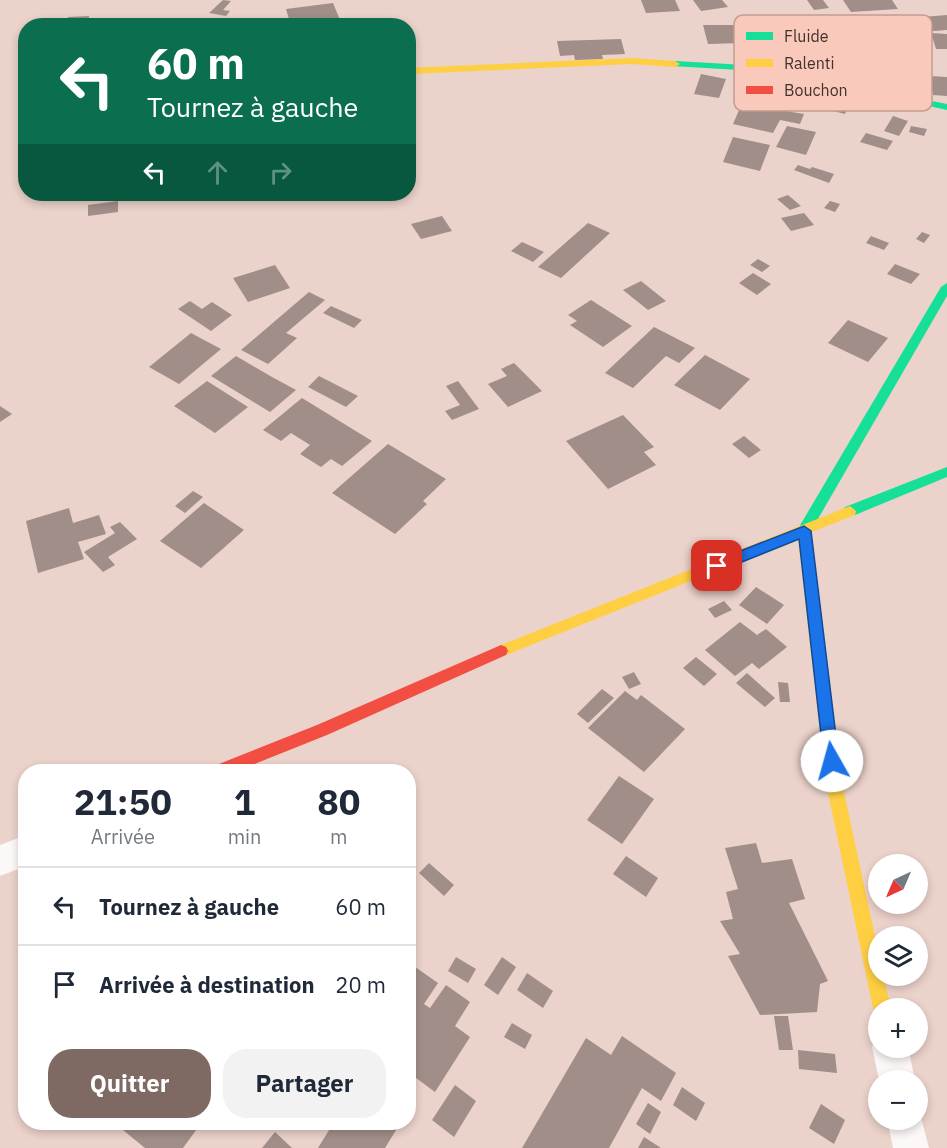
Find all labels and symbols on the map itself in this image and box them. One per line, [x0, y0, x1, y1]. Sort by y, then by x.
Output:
legend [734, 15, 932, 111]
text: Fluide [784, 26, 829, 46]
text: Ralenti [784, 53, 834, 73]
text: Bouchon [784, 80, 848, 100]
pin [691, 540, 742, 591]
position arrow [800, 729, 864, 793]
north arrow [868, 854, 928, 914]

